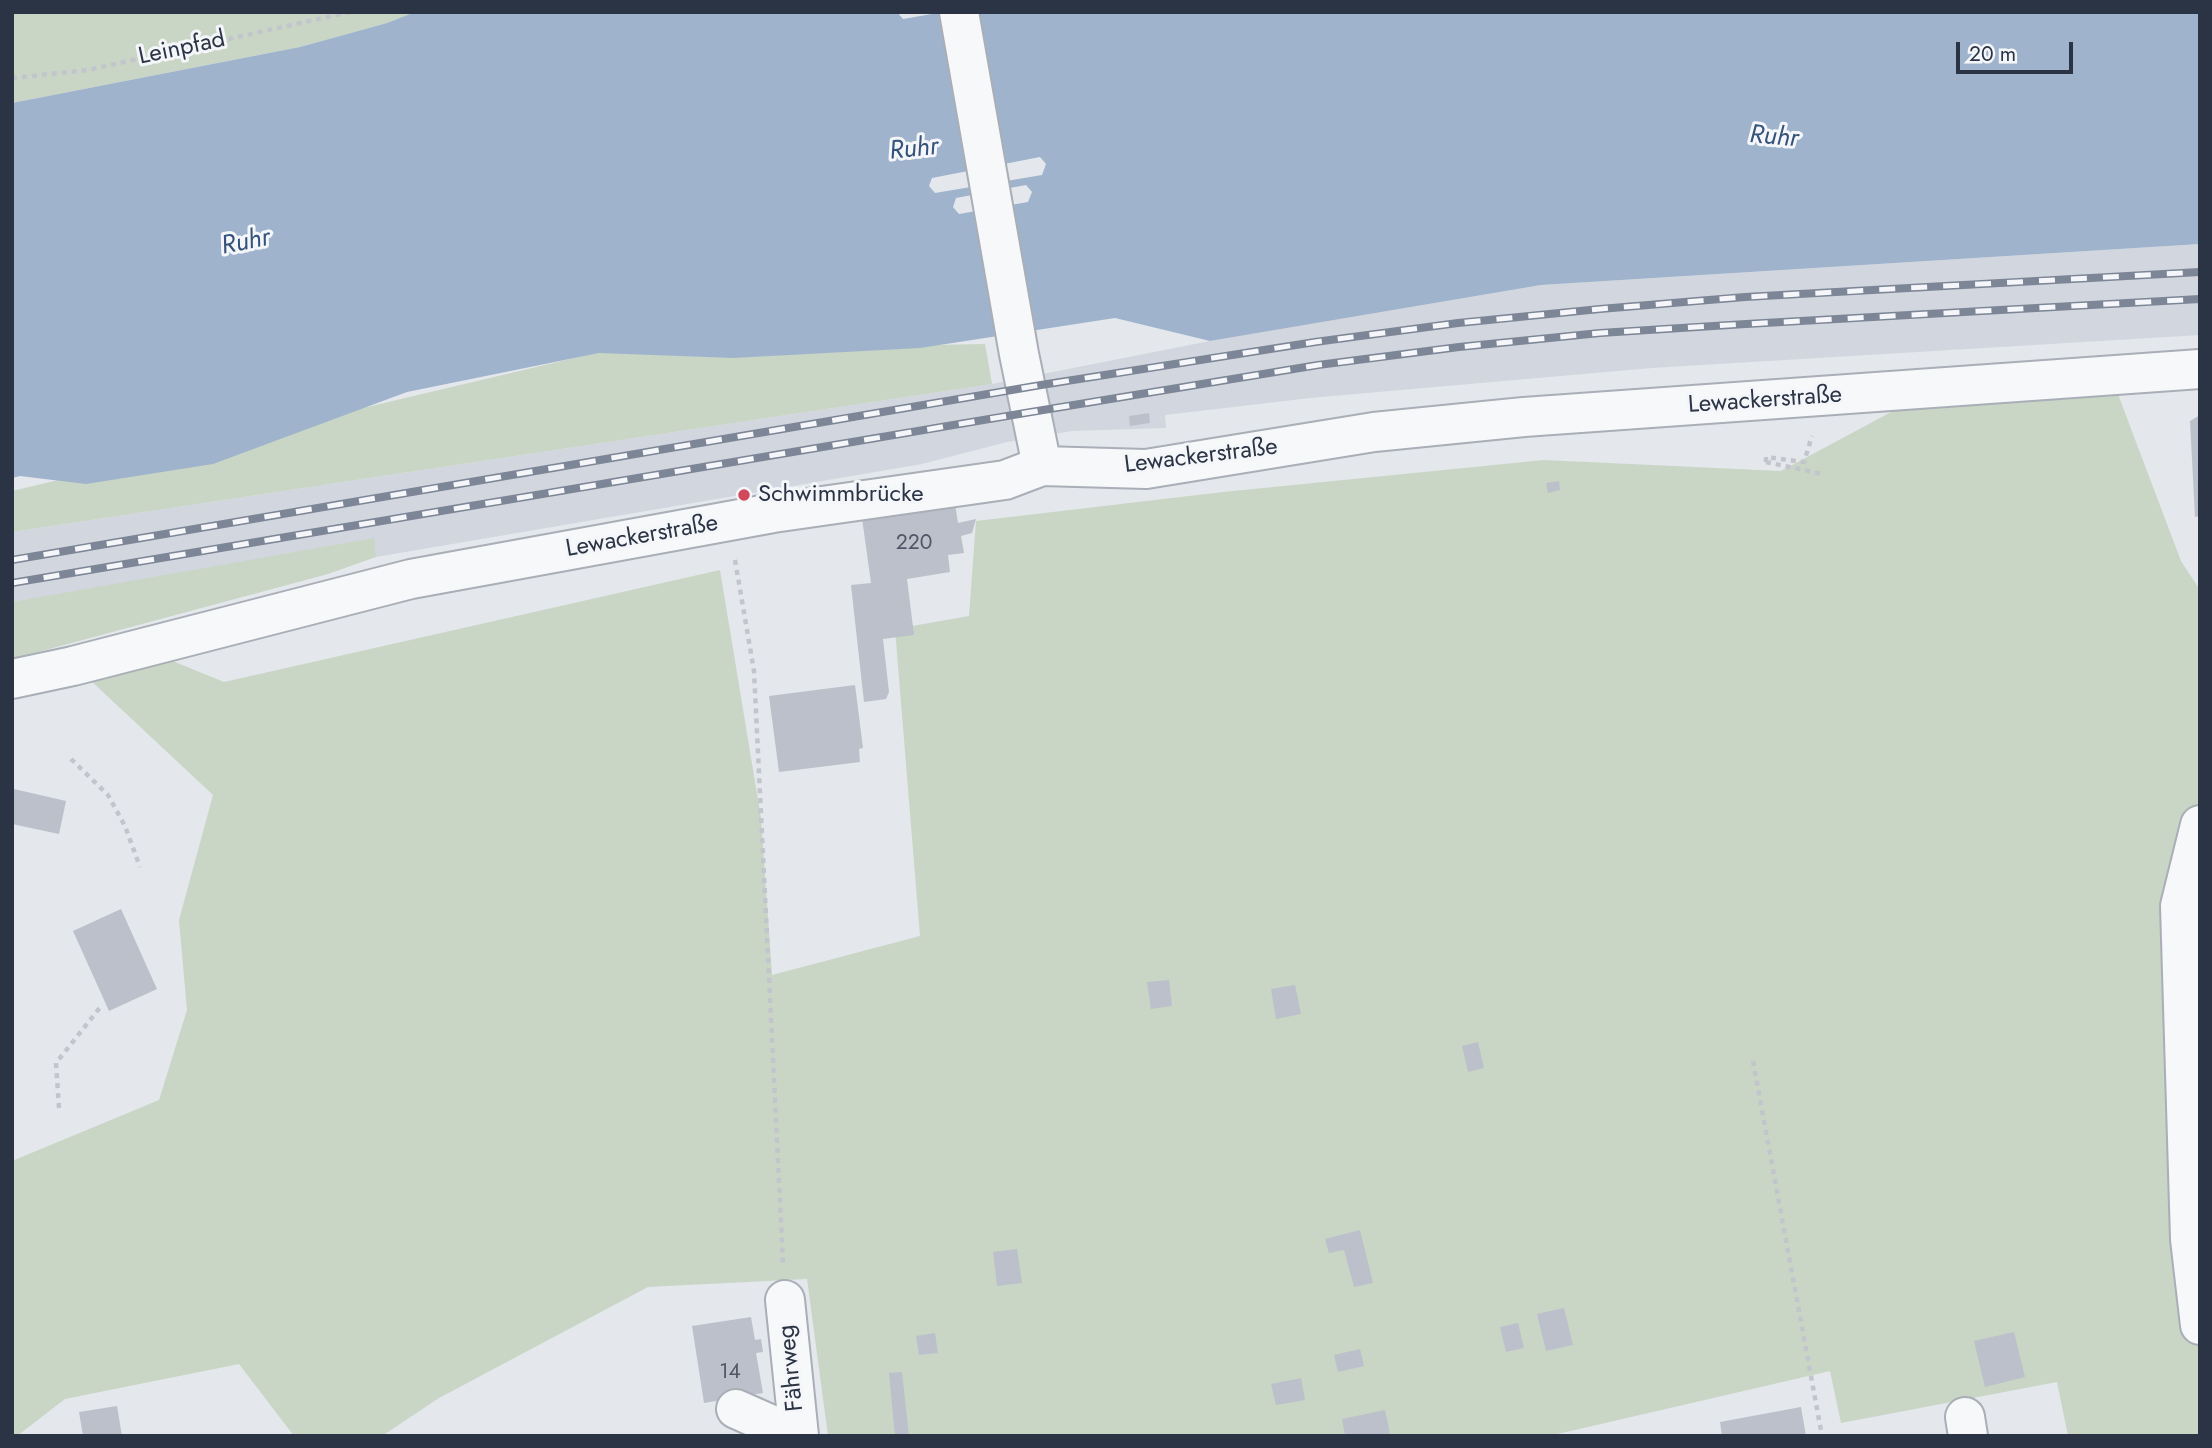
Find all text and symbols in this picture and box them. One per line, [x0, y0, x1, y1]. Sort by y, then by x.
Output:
street label: Leinpfad [136, 26, 228, 72]
scale bar [1960, 28, 2077, 72]
text: 20 m [1969, 39, 2016, 69]
water label: Ruhr [1748, 120, 1800, 156]
water label: Ruhr [888, 132, 940, 168]
water label: Ruhr [219, 223, 273, 263]
street label: Lewackerstraße [1687, 381, 1843, 421]
street label: Lewackerstraße [1123, 433, 1279, 481]
place label: Schwimmbrücke [758, 481, 924, 509]
marker: Schwimmbrücke [736, 487, 752, 503]
street label: Lewackerstraße [564, 509, 720, 565]
house number: 220 [896, 531, 932, 557]
street label: Fährweg [773, 1323, 811, 1413]
house number: 14 [719, 1360, 741, 1386]

